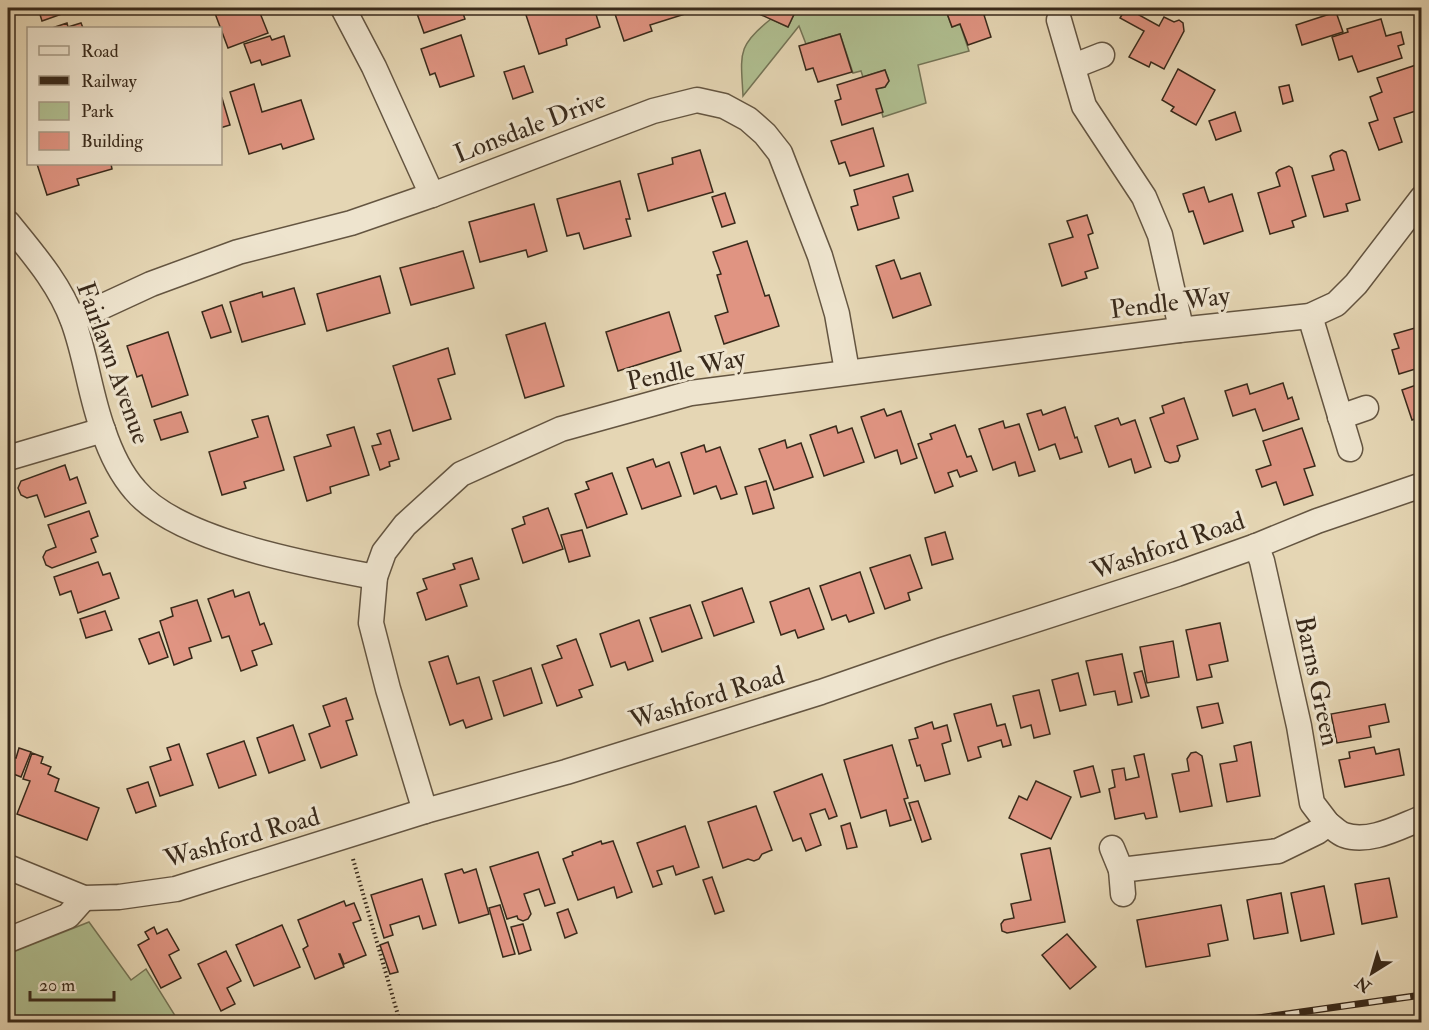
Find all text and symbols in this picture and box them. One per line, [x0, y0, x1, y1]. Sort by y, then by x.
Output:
legend [27, 27, 222, 165]
text: Road [81, 40, 119, 63]
text: Railway [81, 70, 138, 93]
street label: Lonsdale Drive [450, 83, 610, 171]
text: Park [81, 100, 114, 123]
text: Building [81, 130, 144, 153]
street label: Fairlawn Avenue [69, 278, 157, 448]
street label: Pendle Way [1108, 280, 1232, 326]
street label: Pendle Way [624, 342, 749, 398]
street label: Washford Road [1086, 505, 1249, 588]
street label: Barns Green [1288, 613, 1346, 749]
street label: Washford Road [625, 659, 789, 737]
street label: Washford Road [160, 800, 324, 876]
north arrow [1342, 943, 1402, 1003]
scale bar [30, 964, 114, 1002]
text: N [1351, 971, 1376, 997]
text: 20 m [39, 974, 75, 997]

